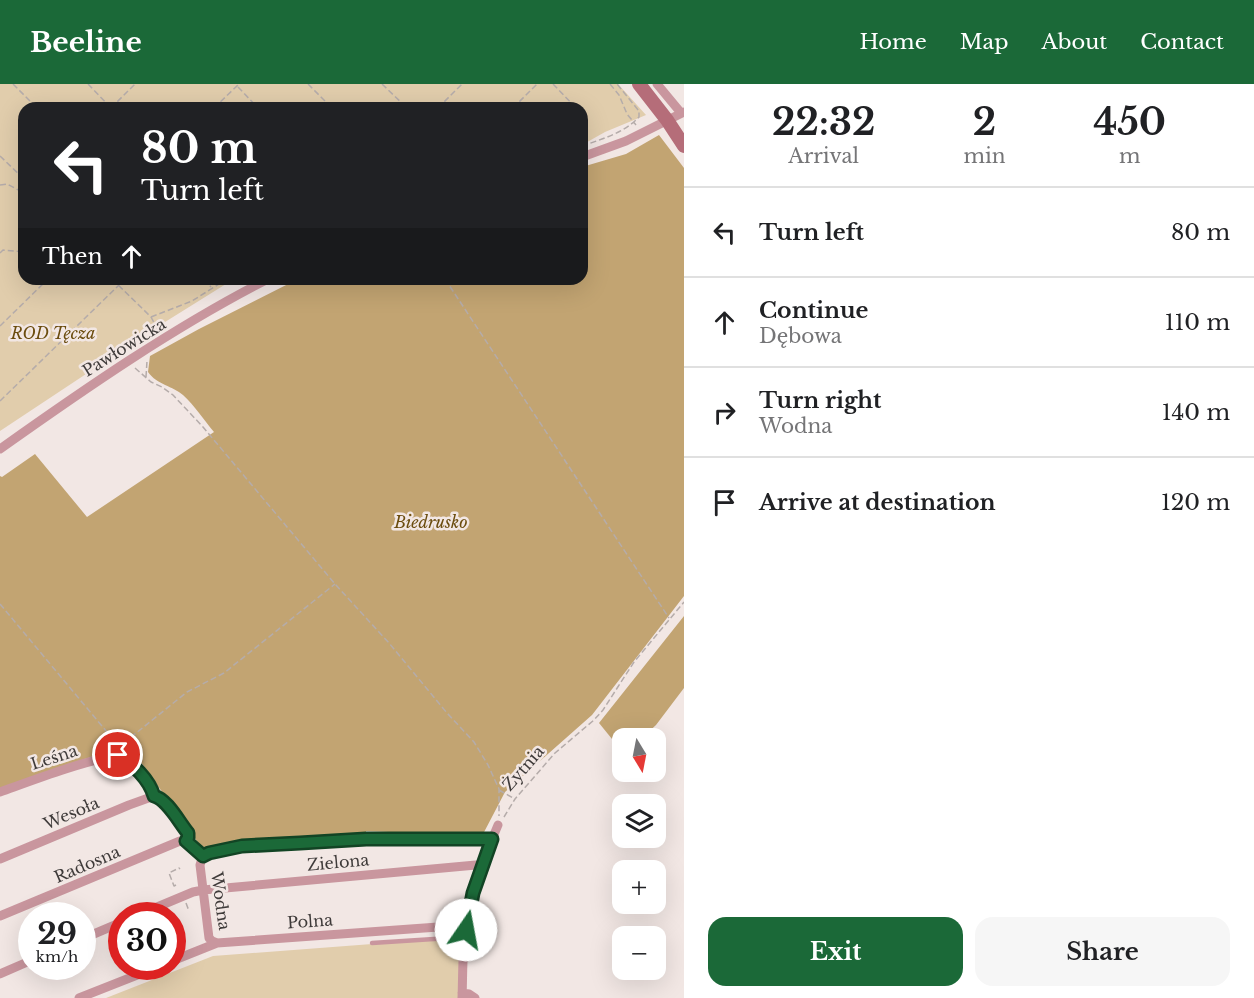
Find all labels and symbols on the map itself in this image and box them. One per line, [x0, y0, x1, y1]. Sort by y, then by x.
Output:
street label: Pawłowicka [79, 313, 170, 381]
park label: ROD Tęcza [10, 323, 95, 343]
park label: Biedrusko [393, 512, 468, 532]
north arrow [612, 728, 666, 782]
pin [92, 729, 143, 780]
street label: Leśna [28, 740, 80, 774]
street label: Żytnia [498, 741, 548, 795]
street label: Wesoła [39, 792, 102, 834]
street label: Radosna [51, 841, 123, 887]
street label: Zielona [306, 849, 370, 875]
street label: Wodna [207, 870, 235, 932]
position arrow [434, 898, 498, 962]
speed limit sign: 30 [108, 902, 186, 980]
street label: Polna [286, 909, 334, 933]

